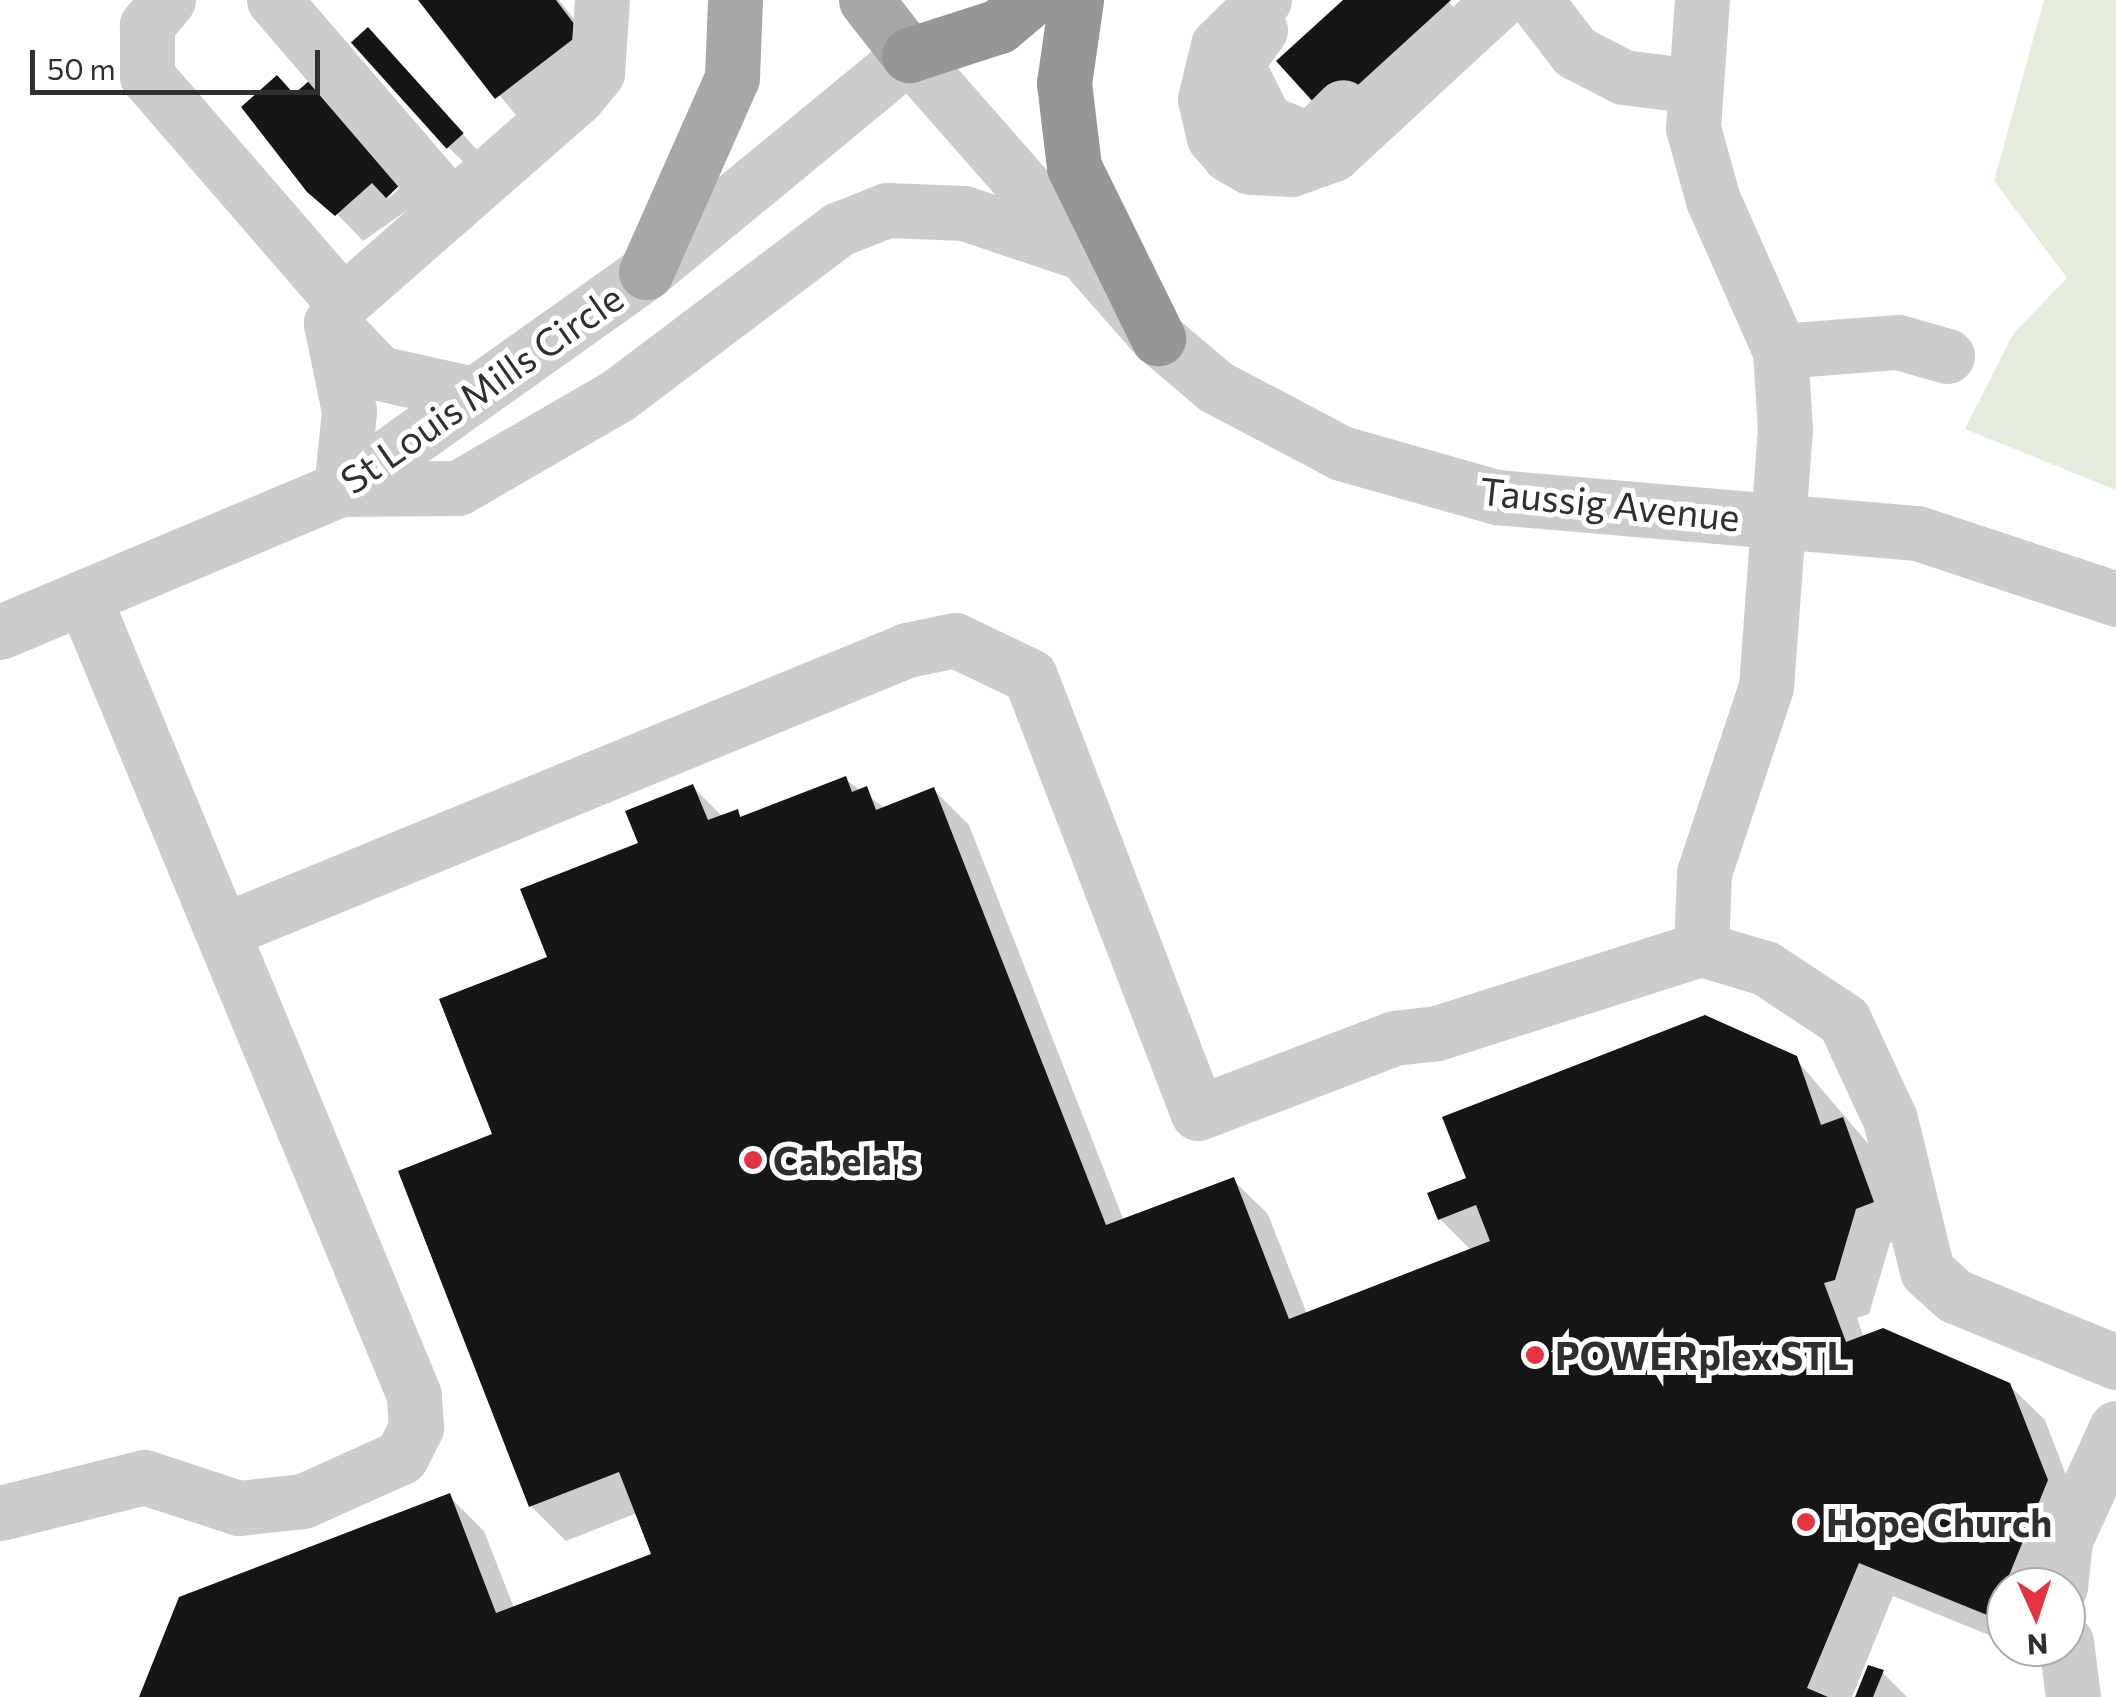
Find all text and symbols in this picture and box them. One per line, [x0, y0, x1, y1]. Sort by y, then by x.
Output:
scale bar [35, 30, 325, 92]
text: 50 m [47, 49, 116, 86]
street label: St Louis Mills Circle [331, 274, 631, 502]
street label: Taussig Avenue [1478, 467, 1742, 539]
place label: Cabela's [773, 1137, 918, 1183]
marker: Cabela's [742, 1149, 764, 1171]
place label: POWERplex STL [1555, 1332, 1849, 1378]
marker: POWERplex STL [1524, 1344, 1546, 1366]
place label: Hope Church [1826, 1499, 2052, 1545]
marker: Hope Church [1795, 1511, 1817, 1533]
north arrow [1986, 1567, 2086, 1667]
text: N [2026, 1627, 2049, 1662]

